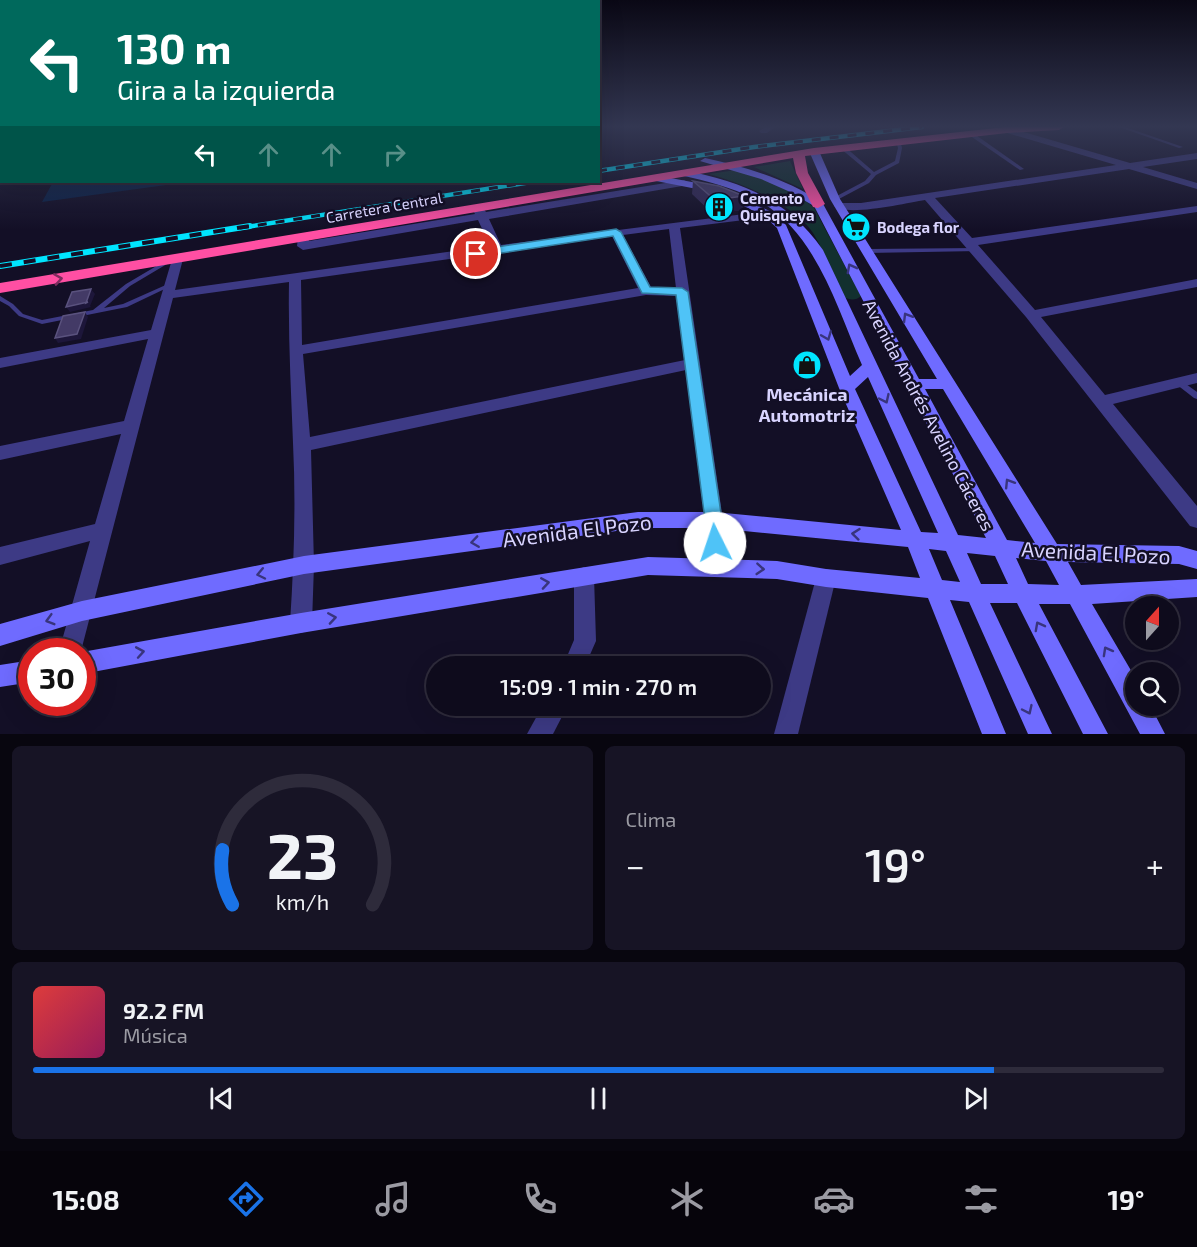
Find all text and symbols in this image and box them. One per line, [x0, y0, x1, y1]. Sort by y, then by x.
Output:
text: 130 m [117, 22, 232, 72]
icon: left [18, 24, 96, 102]
text: Gira a la izquierda [117, 73, 335, 105]
icon: left [189, 138, 222, 171]
icon: ahead [252, 138, 285, 171]
icon: ahead [315, 138, 348, 171]
icon: right [378, 138, 411, 171]
street label: Carretera Central [324, 188, 444, 226]
place label: Cemento Quisqueya [740, 189, 814, 225]
building icon: Cemento Quisqueya [703, 191, 735, 223]
supermarket icon: Bodega flor [840, 211, 872, 243]
place label: Bodega flor [877, 218, 960, 236]
pin [450, 228, 501, 279]
icon: arrive [459, 237, 492, 270]
one-way arrow [847, 264, 858, 274]
one-way arrow [53, 273, 62, 285]
street label: Avenida Andrés Avelino Cáceres [859, 296, 999, 534]
one-way arrow [903, 313, 914, 323]
one-way arrow [820, 330, 832, 341]
shop icon: Mecánica Automotriz [791, 349, 823, 381]
place label: Mecánica Automotriz [759, 383, 855, 426]
one-way arrow [878, 393, 890, 404]
one-way arrow [1004, 479, 1016, 489]
street label: Avenida El Pozo [501, 508, 653, 552]
position arrow [683, 511, 747, 575]
one-way arrow [852, 528, 861, 541]
one-way arrow [470, 536, 479, 548]
street label: Avenida El Pozo [1021, 536, 1171, 568]
one-way arrow [755, 562, 764, 575]
one-way arrow [256, 567, 266, 580]
one-way arrow [540, 577, 550, 590]
north arrow [1125, 596, 1179, 650]
map controls [1125, 596, 1179, 716]
one-way arrow [327, 612, 337, 625]
one-way arrow [45, 613, 56, 625]
one-way arrow [1035, 622, 1046, 633]
speed limit sign: 30 [18, 638, 96, 716]
one-way arrow [135, 647, 145, 659]
one-way arrow [1103, 647, 1114, 658]
button: search [1125, 662, 1179, 716]
text: 15:09 · 1 min · 270 m [500, 673, 697, 699]
one-way arrow [1021, 703, 1033, 714]
text: Clima [626, 807, 676, 831]
text: 23 [266, 817, 338, 892]
text: 19° [865, 837, 926, 891]
text: − [626, 845, 645, 885]
text: + [1146, 845, 1164, 885]
text: km/h [276, 889, 329, 914]
text: 92.2 FM [123, 997, 204, 1023]
text: Música [123, 1023, 188, 1047]
icon: previous [205, 1082, 238, 1115]
icon: pause [582, 1082, 615, 1115]
icon: next [959, 1082, 992, 1115]
icon: directions [225, 1178, 267, 1220]
icon: music [372, 1178, 414, 1220]
icon: phone [519, 1178, 561, 1220]
icon: climate [666, 1178, 708, 1220]
icon: car [813, 1178, 855, 1220]
icon: filters [960, 1178, 1002, 1220]
text: 15:08 [53, 1183, 120, 1215]
text: 19° [1107, 1183, 1144, 1215]

